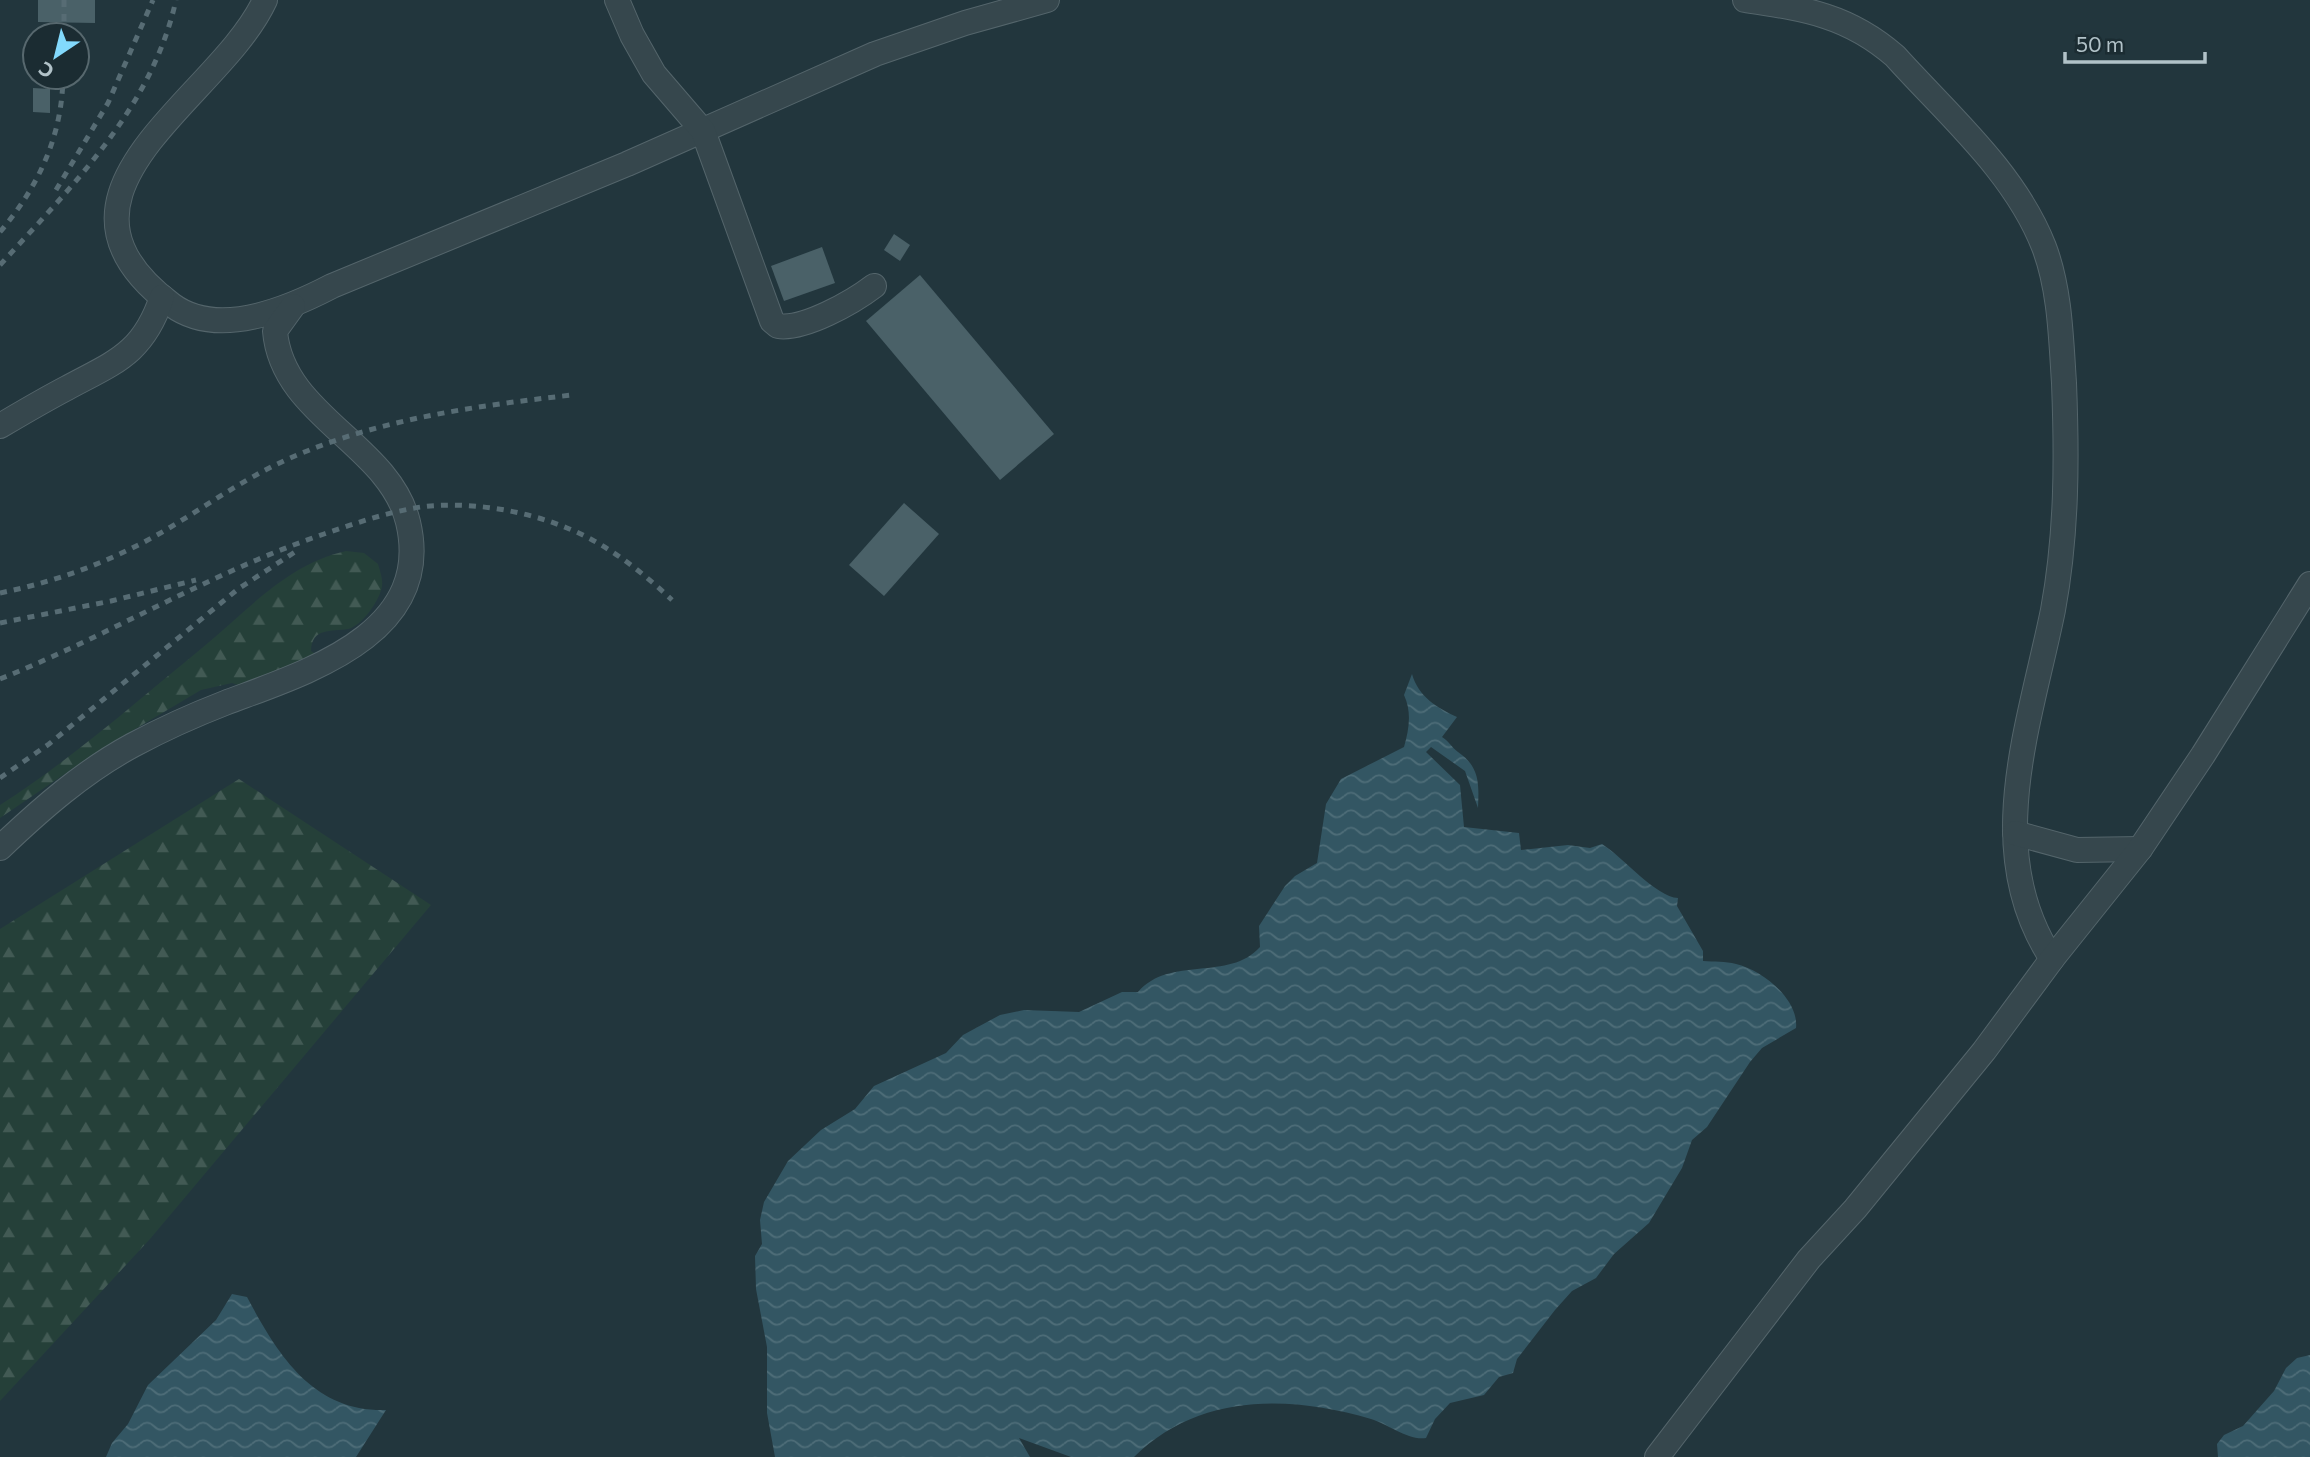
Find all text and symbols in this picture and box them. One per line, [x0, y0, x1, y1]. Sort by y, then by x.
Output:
north arrow [21, 21, 91, 91]
scale bar [2065, 21, 2205, 65]
text: 50 m [2076, 31, 2124, 56]
text: С [34, 57, 58, 83]

